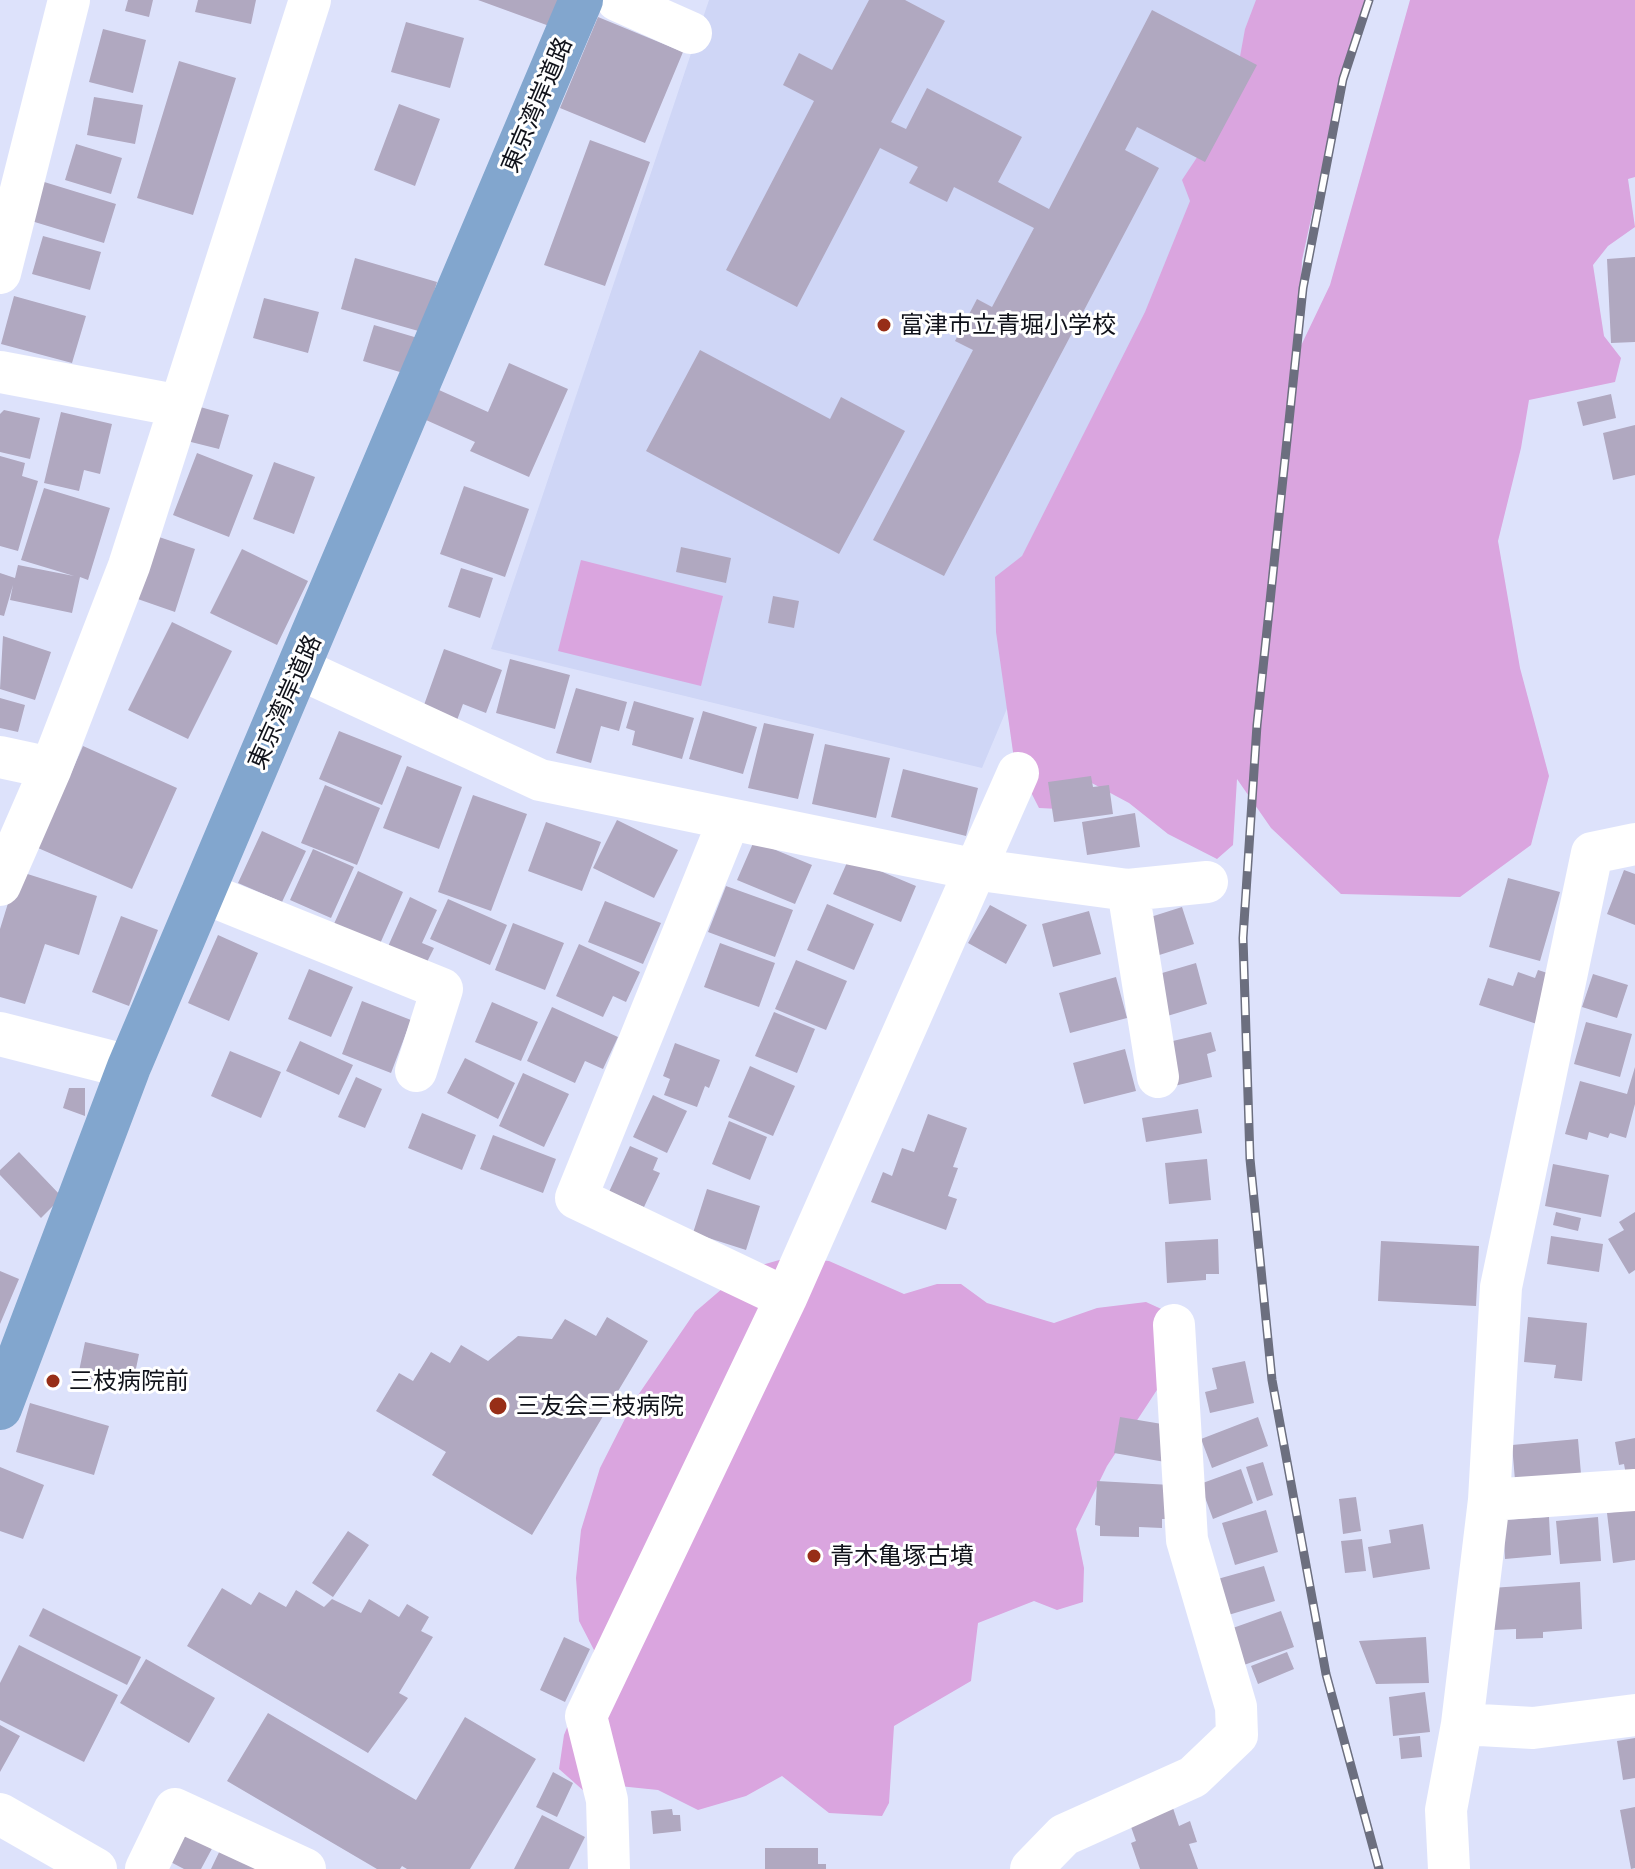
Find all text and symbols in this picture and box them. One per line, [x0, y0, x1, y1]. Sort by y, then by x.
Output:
street label: 東京湾岸道路 [496, 33, 578, 177]
place label: 富津市立青堀小学校 [900, 311, 1116, 339]
marker: 富津市立青堀小学校 [875, 316, 893, 334]
street label: 東京湾岸道路 [243, 630, 327, 774]
place label: 三枝病院前 [69, 1367, 189, 1395]
marker: 三枝病院前 [44, 1372, 62, 1390]
place label: 三友会三枝病院 [516, 1392, 684, 1420]
marker: 三友会三枝病院 [487, 1395, 509, 1417]
place label: 青木亀塚古墳 [830, 1542, 974, 1570]
marker: 青木亀塚古墳 [805, 1547, 823, 1565]

